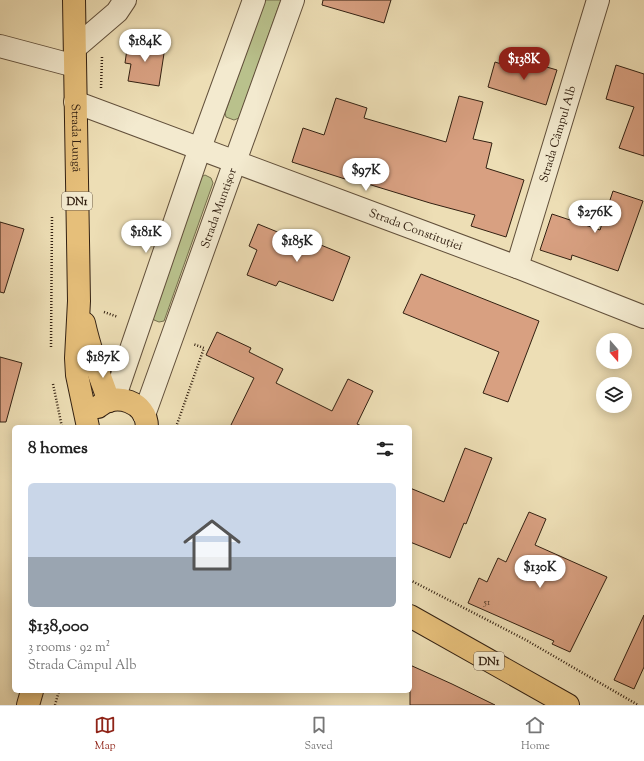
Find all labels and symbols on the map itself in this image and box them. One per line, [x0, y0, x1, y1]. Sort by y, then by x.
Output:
pin: $184K [117, 29, 173, 63]
pin: $138K [496, 47, 552, 81]
street label: Strada Câmpul Alb [535, 83, 582, 185]
street label: Strada Lungă [66, 104, 85, 173]
pin: $97K [342, 158, 390, 192]
street label: Strada Muntișor [197, 165, 242, 251]
road number: DN1 [62, 192, 92, 210]
pin: $276K [567, 200, 623, 234]
street label: Strada Constituției [366, 205, 466, 256]
pin: $181K [118, 220, 174, 254]
pin: $185K [269, 229, 325, 263]
north arrow [596, 333, 632, 369]
pin: $187K [75, 345, 131, 379]
pin: $130K [512, 555, 568, 589]
house number: 51 [483, 595, 491, 610]
road number: DN1 [474, 652, 504, 670]

